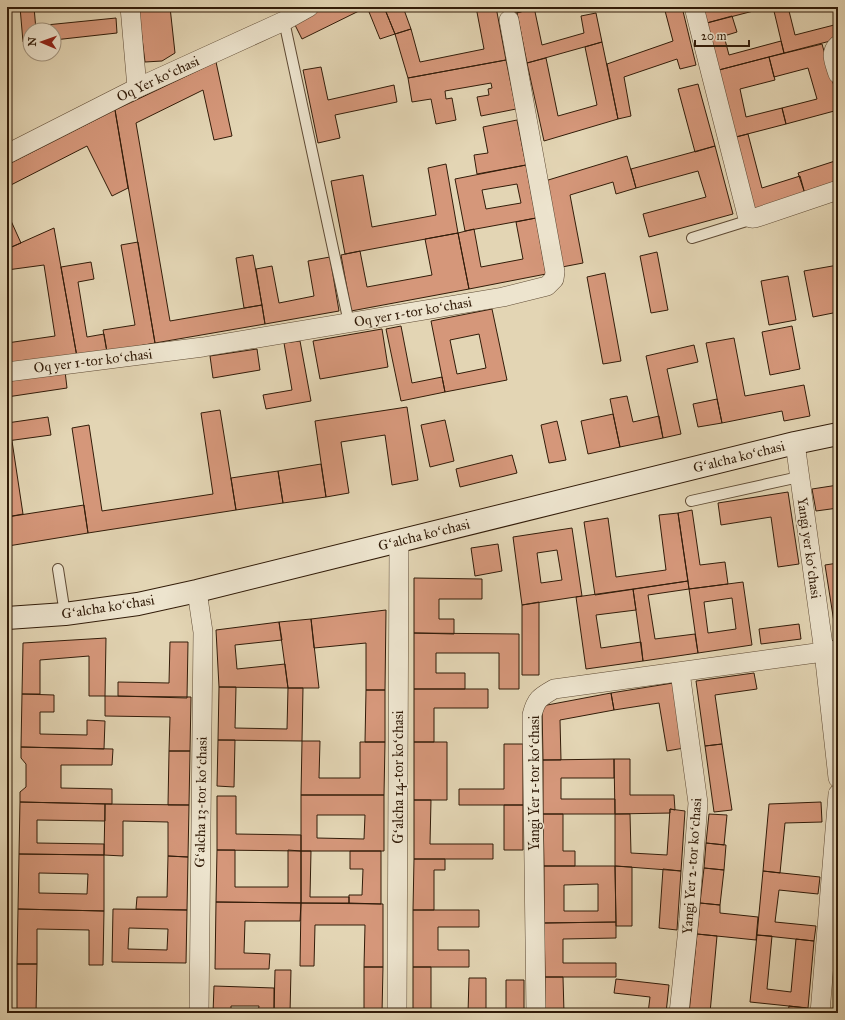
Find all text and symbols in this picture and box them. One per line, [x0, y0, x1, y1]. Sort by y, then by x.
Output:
north arrow [22, 22, 62, 62]
scale bar [695, 22, 749, 48]
text: 20 m [701, 29, 727, 43]
text: N [26, 36, 39, 47]
street label: Oq Yer koʻchasi [114, 52, 203, 106]
street label: Oq yer 1-tor koʻchasi [353, 293, 474, 332]
street label: Oq yer 1-tor koʻchasi [33, 345, 153, 378]
street label: Gʻalcha koʻchasi [691, 437, 787, 477]
street label: Yangi yer koʻchasi [793, 496, 825, 600]
street label: Gʻalcha koʻchasi [376, 515, 472, 555]
street label: Gʻalcha koʻchasi [60, 591, 156, 623]
street label: Gʻalcha 14-tor koʻchasi [390, 710, 407, 844]
street label: Yangi Yer 1-tor koʻchasi [526, 715, 543, 851]
street label: Gʻalcha 13-tor koʻchasi [191, 736, 211, 868]
street label: Yangi Yer 2-tor koʻchasi [679, 797, 705, 935]

